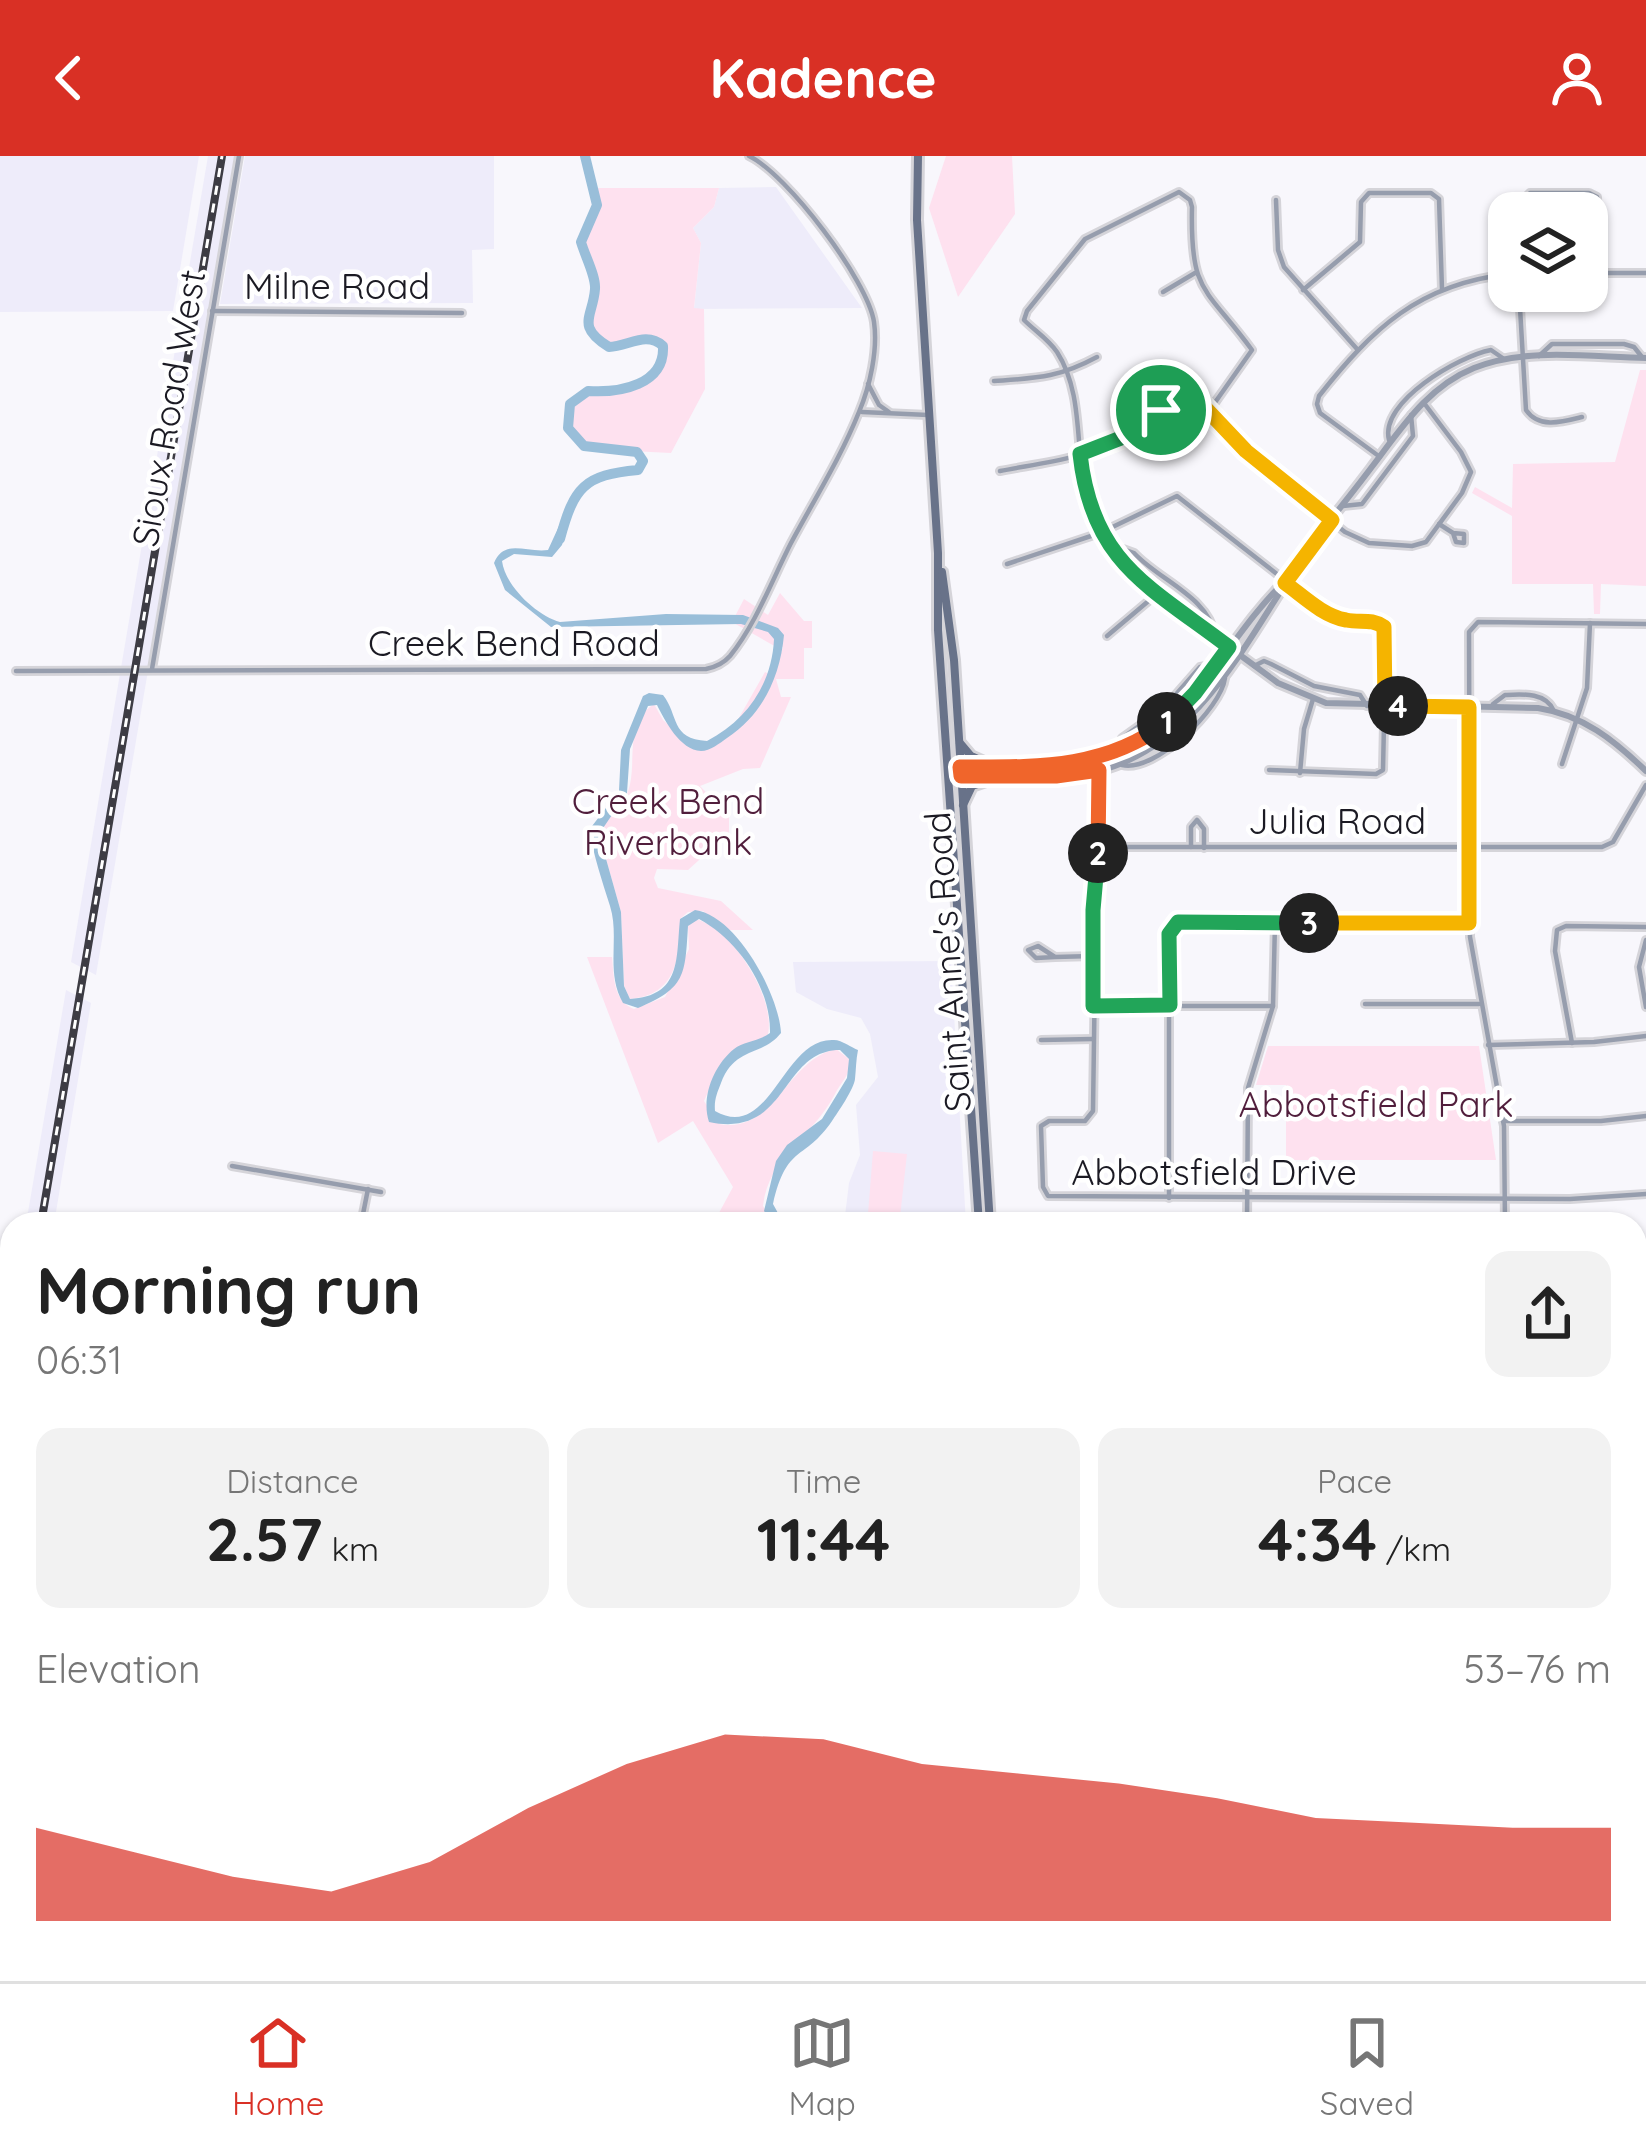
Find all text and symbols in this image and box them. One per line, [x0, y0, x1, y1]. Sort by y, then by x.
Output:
text: Kadence [709, 44, 937, 112]
icon: back [36, 45, 102, 111]
icon: person [1544, 45, 1610, 111]
map controls [1488, 192, 1608, 312]
button: layers [1488, 192, 1608, 312]
street label: Milne Road [244, 263, 430, 308]
street label: Sioux Road West [122, 266, 214, 550]
pin [1110, 359, 1212, 461]
icon: arrive [1128, 377, 1194, 443]
street label: Creek Bend Road [368, 620, 660, 665]
pin: 4 [1368, 676, 1428, 736]
text: 4 [1388, 685, 1408, 726]
pin: 1 [1137, 692, 1197, 752]
text: 1 [1161, 701, 1173, 742]
park label: Creek Bend Riverbank [572, 778, 764, 864]
street label: Julia Road [1248, 798, 1426, 843]
street label: Saint Anne's Road [914, 810, 980, 1114]
pin: 2 [1068, 823, 1128, 883]
text: 2 [1089, 832, 1107, 873]
pin: 3 [1279, 893, 1339, 953]
text: 3 [1300, 902, 1318, 943]
park label: Abbotsfield Park [1238, 1081, 1514, 1126]
street label: Abbotsfield Drive [1071, 1149, 1357, 1194]
text: Morning run [36, 1248, 421, 1331]
button: share [1485, 1251, 1611, 1377]
text: 06:31 [36, 1335, 122, 1384]
text: Distance [226, 1460, 359, 1501]
text: Time [786, 1460, 861, 1501]
text: Pace [1317, 1460, 1392, 1501]
text: 2.57 [206, 1501, 322, 1576]
text: 11:44 [757, 1501, 890, 1576]
text: 4:34 [1258, 1501, 1377, 1576]
text: km [322, 1528, 379, 1569]
text: /km [1377, 1528, 1451, 1569]
text: Elevation [36, 1644, 200, 1693]
text: 53–76 m [1463, 1644, 1611, 1693]
tab: Home [232, 2010, 324, 2123]
tab: Map [789, 2010, 856, 2123]
tab: Saved [1320, 2010, 1414, 2123]

